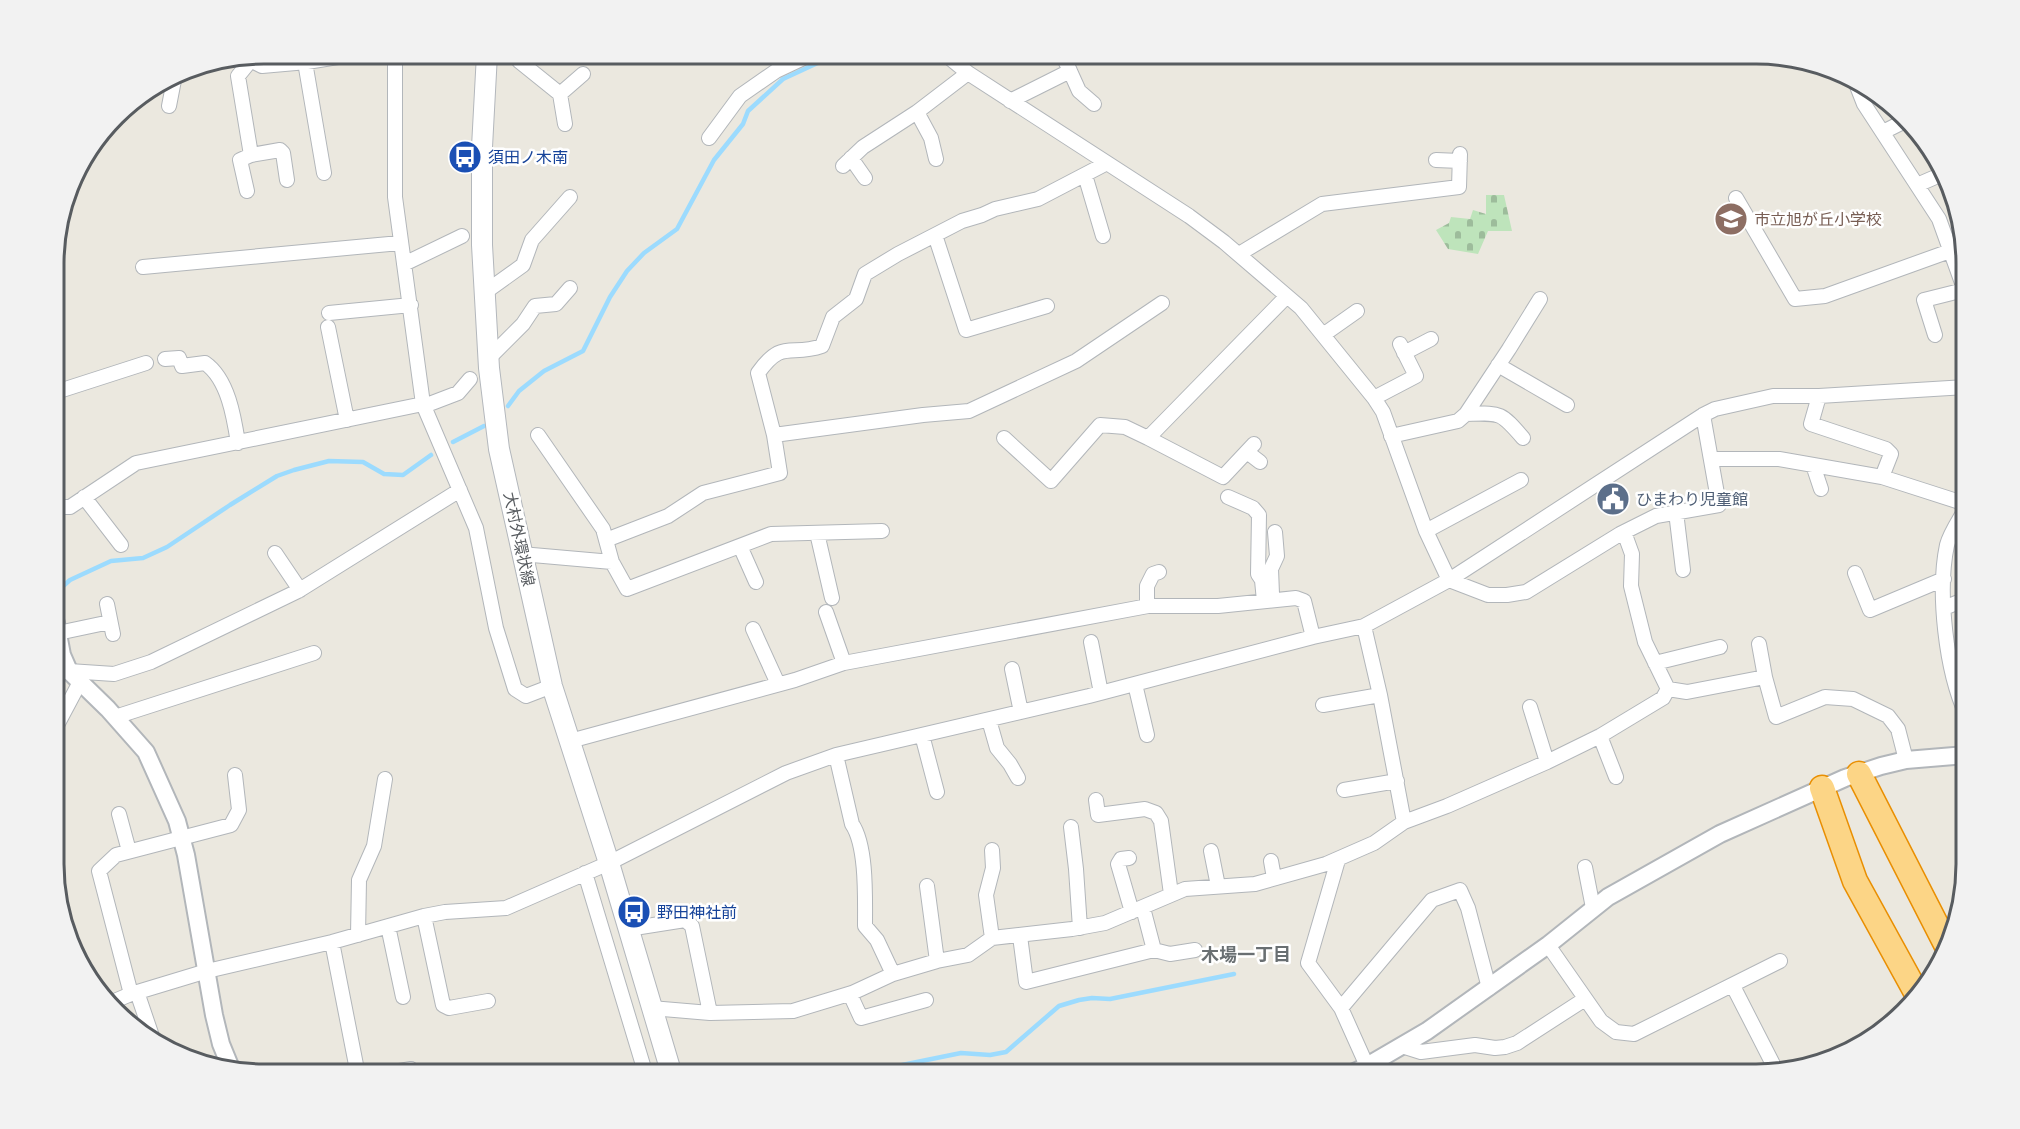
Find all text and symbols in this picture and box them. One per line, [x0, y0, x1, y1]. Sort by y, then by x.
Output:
bus stop icon: 須田ノ木南 [447, 139, 483, 175]
place label: 須田ノ木南 [488, 146, 568, 169]
school or university icon: 市立旭が丘小学校 [1713, 201, 1749, 237]
place label: 市立旭が丘小学校 [1754, 208, 1882, 231]
public building icon: ひまわり児童館 [1595, 481, 1631, 517]
place label: ひまわり児童館 [1636, 488, 1748, 511]
street label: 大村外環状線 [498, 490, 540, 588]
bus stop icon: 野田神社前 [616, 894, 652, 930]
place label: 野田神社前 [657, 901, 737, 924]
district label: 木場一丁目 [1201, 942, 1291, 968]

